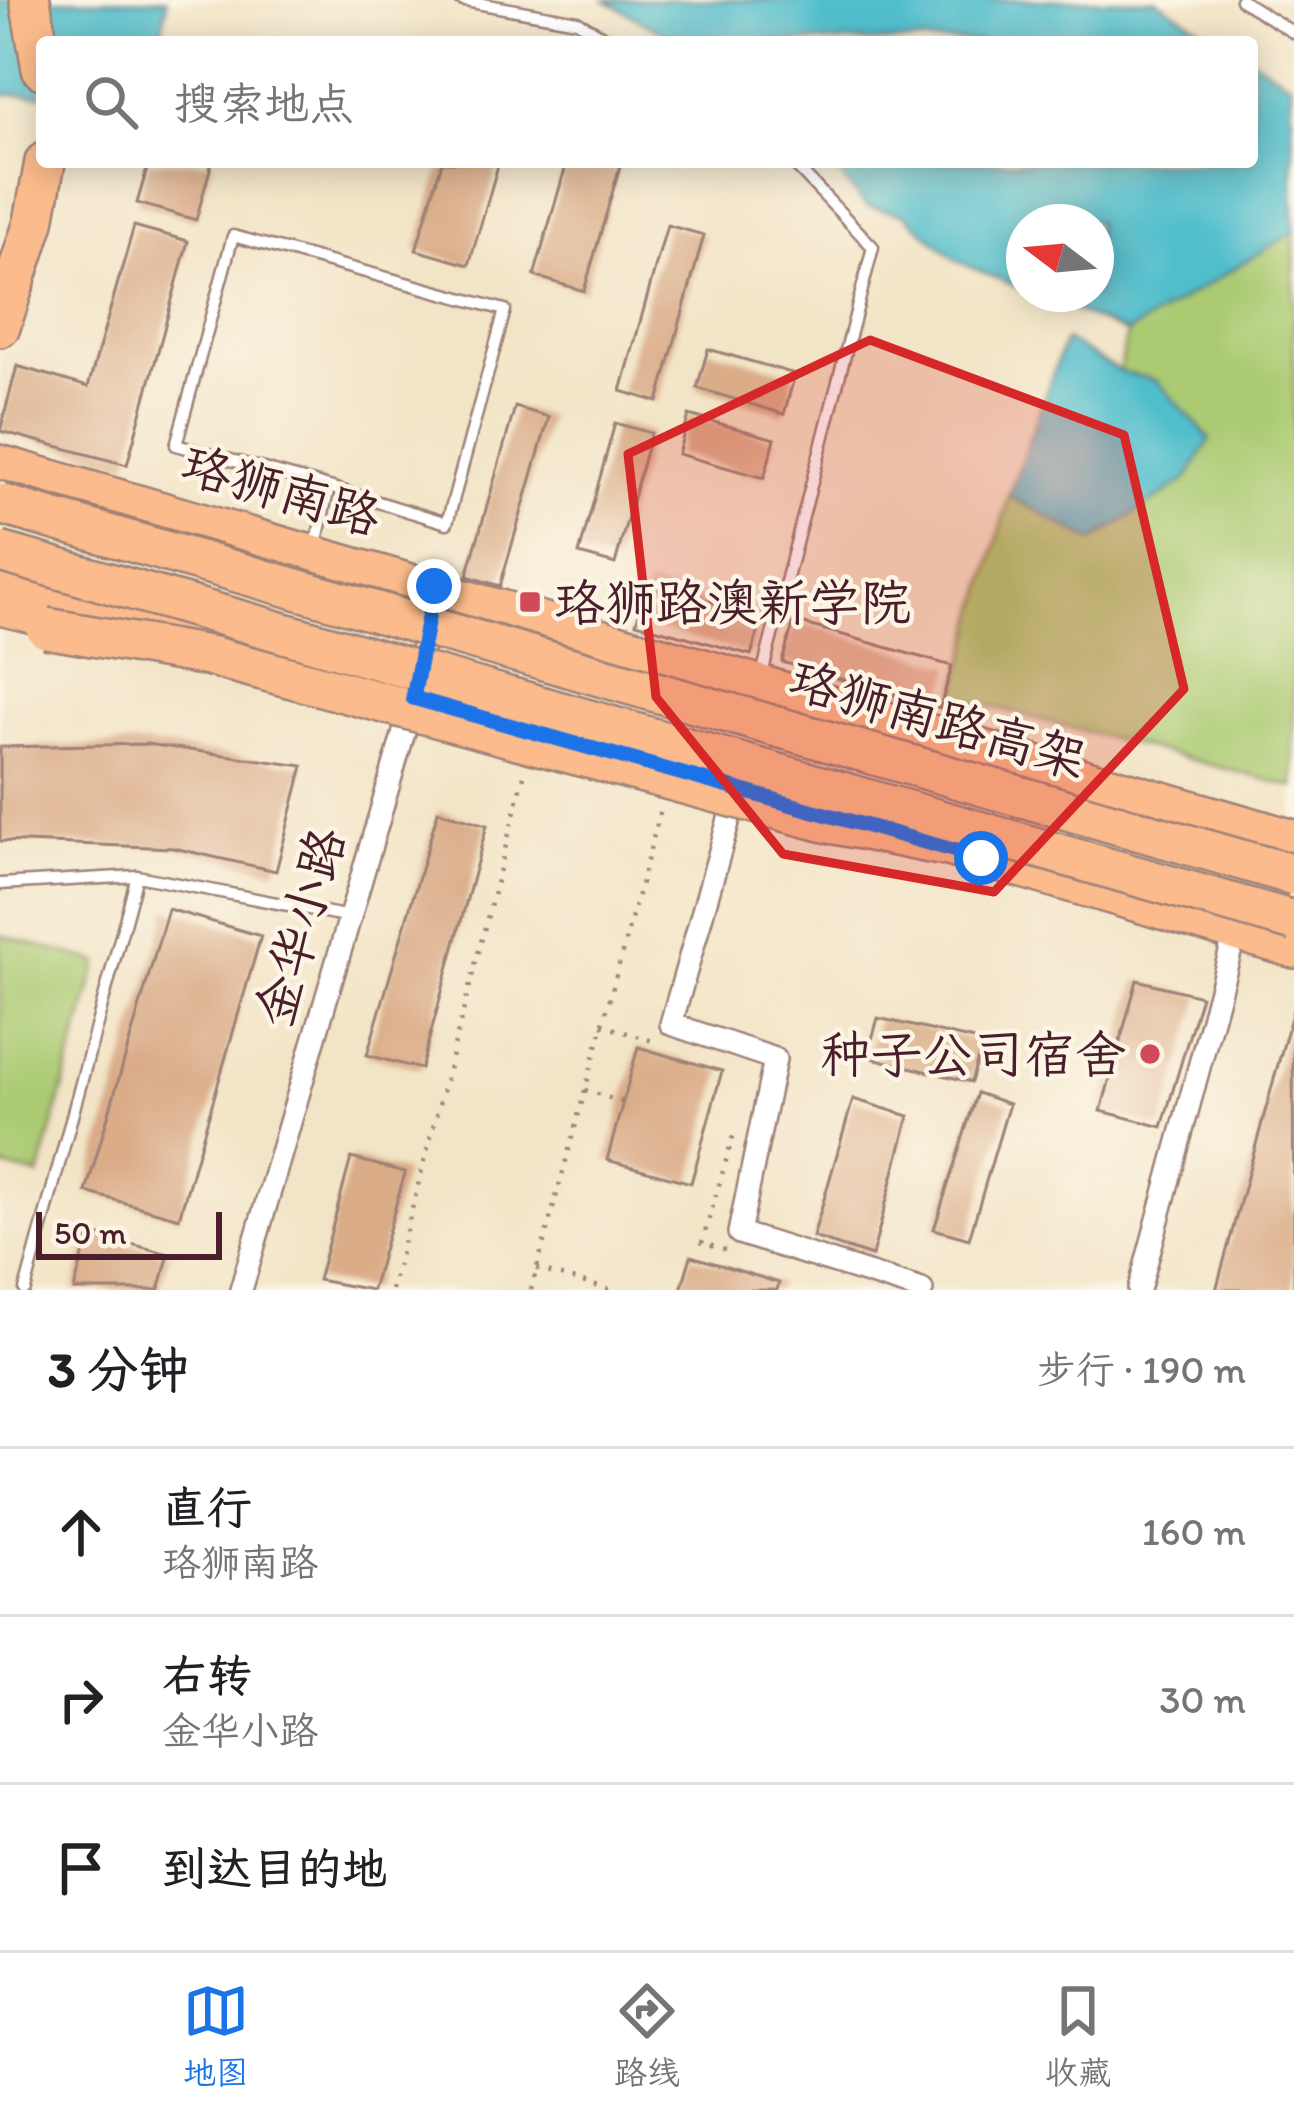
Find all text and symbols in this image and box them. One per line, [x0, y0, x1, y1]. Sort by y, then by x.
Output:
search box [36, 36, 1258, 168]
icon: search [78, 69, 144, 135]
text: 搜索地点 [174, 76, 354, 130]
north arrow [1006, 204, 1114, 312]
street label: 珞狮南路 [175, 433, 387, 547]
route end [407, 559, 461, 613]
place label: 珞狮路澳新学院 [554, 572, 911, 633]
marker: 珞狮路澳新学院 [517, 589, 543, 615]
street label: 珞狮南路高架 [783, 648, 1093, 790]
street label: 金华小路 [243, 821, 357, 1033]
route start [954, 831, 1008, 885]
place label: 种子公司宿舍 [820, 1024, 1126, 1085]
marker: 种子公司宿舍 [1137, 1041, 1163, 1067]
scale bar [36, 1206, 222, 1259]
text: 50 m [54, 1213, 127, 1252]
text: 3 分钟 [48, 1339, 189, 1400]
text: 步行 · 190 m [1037, 1346, 1246, 1393]
text: 直行 [162, 1480, 252, 1534]
icon: ahead [48, 1499, 114, 1565]
text: 160 m [1142, 1508, 1246, 1555]
text: 珞狮南路 [162, 1539, 318, 1586]
text: 右转 [162, 1648, 252, 1702]
icon: right [48, 1667, 114, 1733]
text: 30 m [1159, 1676, 1246, 1723]
text: 金华小路 [162, 1707, 318, 1754]
icon: arrive [48, 1835, 114, 1901]
text: 到达目的地 [162, 1841, 387, 1895]
tab: 地图 [183, 1978, 249, 2093]
tab: 路线 [614, 1978, 680, 2093]
tab: 收藏 [1045, 1978, 1111, 2093]

